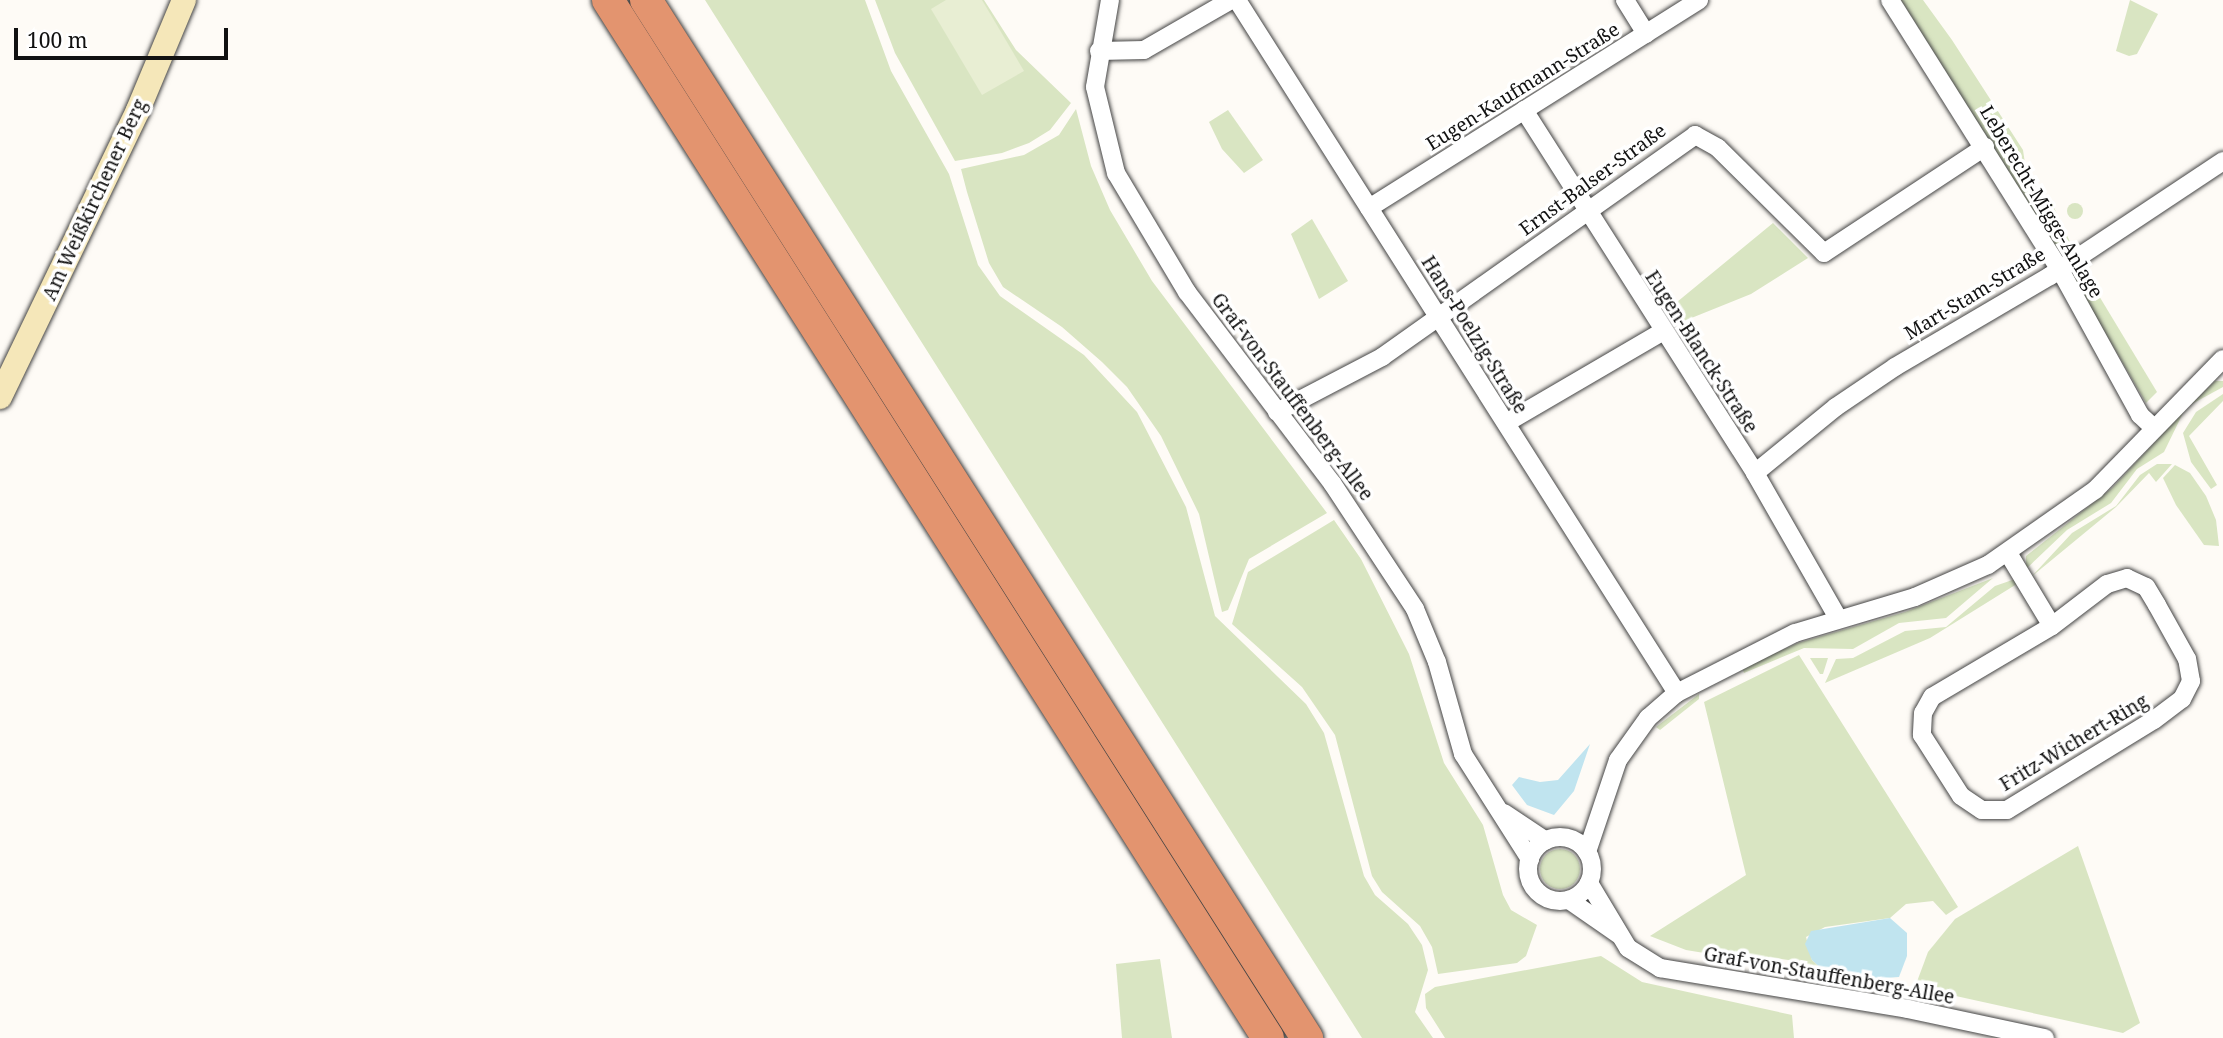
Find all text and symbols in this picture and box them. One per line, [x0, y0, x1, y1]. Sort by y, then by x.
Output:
scale bar [18, 14, 231, 58]
street label: Eugen-Kaufmann-Straße [1422, 18, 1624, 156]
text: 100 m [27, 26, 88, 54]
street label: Am Weißkirchener Berg [38, 96, 152, 304]
street label: Leberecht-Migge-Anlage [1975, 102, 2107, 302]
street label: Ernst-Balser-Straße [1515, 119, 1671, 241]
street label: Mart-Stam-Straße [1900, 243, 2050, 345]
street label: Hans-Poelzig-Straße [1416, 252, 1532, 418]
street label: Eugen-Blanck-Straße [1640, 267, 1762, 437]
street label: Graf-von-Stauffenberg-Allee [1206, 289, 1378, 505]
street label: Fritz-Wichert-Ring [1996, 690, 2152, 796]
street label: Graf-von-Stauffenberg-Allee [1702, 943, 1956, 1009]

